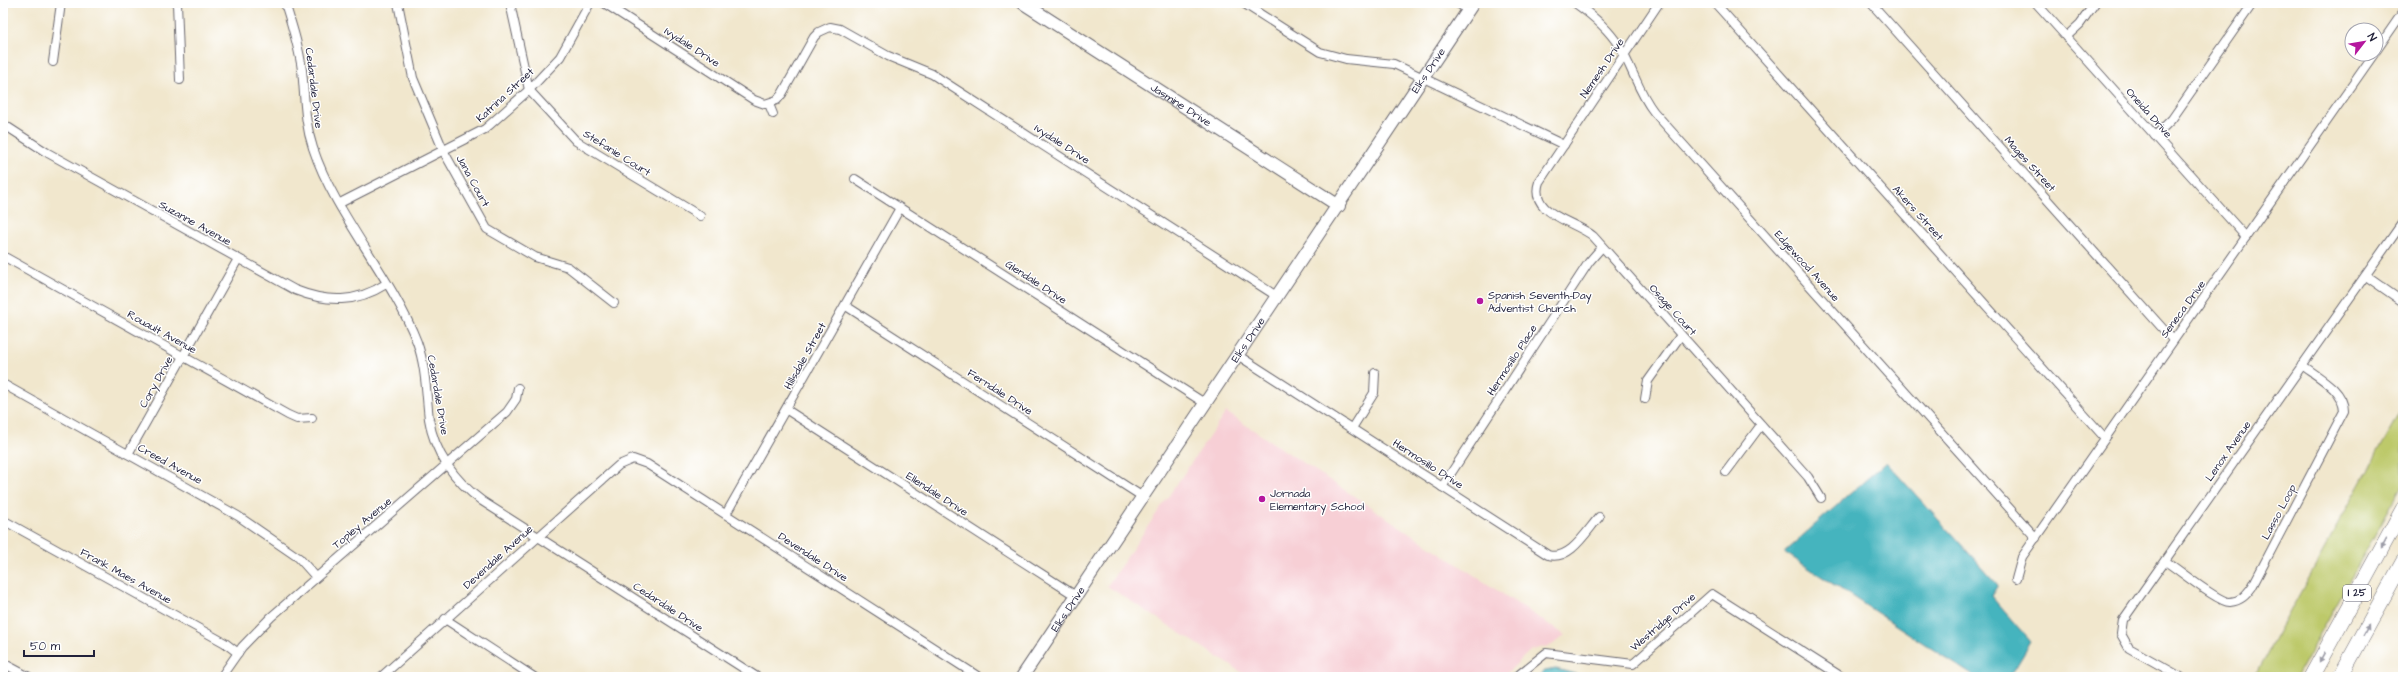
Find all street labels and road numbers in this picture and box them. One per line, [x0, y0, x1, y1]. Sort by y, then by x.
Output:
street label: Ivydale Drive [661, 23, 723, 71]
street label: Nemesh Drive [1576, 35, 1628, 101]
street label: Elks Drive [1407, 45, 1449, 96]
street label: Cedardale Drive [302, 47, 326, 129]
street label: Katrina Street [473, 64, 538, 126]
street label: Jasmine Drive [1148, 79, 1215, 130]
street label: Oneida Drive [2122, 85, 2176, 141]
street label: Ivydale Drive [1031, 120, 1093, 168]
street label: Stefanie Court [580, 126, 654, 180]
street label: Mages Street [2000, 133, 2059, 196]
street label: Jana Court [453, 152, 494, 210]
street label: Akers Street [1889, 182, 1947, 244]
street label: Suzanne Avenue [156, 197, 234, 249]
street label: Edgewood Avenue [1770, 227, 1843, 305]
street label: Glendale Drive [1002, 256, 1070, 308]
street label: Seneca Drive [2157, 277, 2209, 341]
street label: Osage Court [1645, 281, 1701, 340]
street label: Rouault Avenue [125, 307, 199, 357]
street label: Elks Drive [1227, 314, 1268, 365]
street label: Hillsdale Street [780, 319, 830, 392]
street label: Hermosillo Place [1483, 322, 1541, 398]
street label: Cory Drive [136, 353, 177, 411]
street label: Cedardale Drive [424, 354, 452, 436]
street label: Ferndale Drive [964, 365, 1036, 419]
street label: Lenox Avenue [2202, 418, 2254, 484]
street label: Hermosillo Drive [1390, 436, 1466, 492]
street label: Creed Avenue [135, 440, 205, 488]
street label: Ellendale Drive [903, 468, 971, 520]
street label: Lasso Loop [2258, 482, 2300, 542]
street label: Topley Avenue [329, 494, 395, 553]
street label: Devendale Avenue [460, 522, 536, 592]
street label: Devendale Drive [775, 529, 851, 585]
street label: Frank Maes Avenue [78, 545, 174, 607]
street label: Cedardale Drive [630, 579, 706, 635]
street label: Elks Drive [1047, 583, 1088, 634]
road number: I 25 [2343, 585, 2371, 601]
street label: Westridge Drive [1627, 589, 1700, 655]

